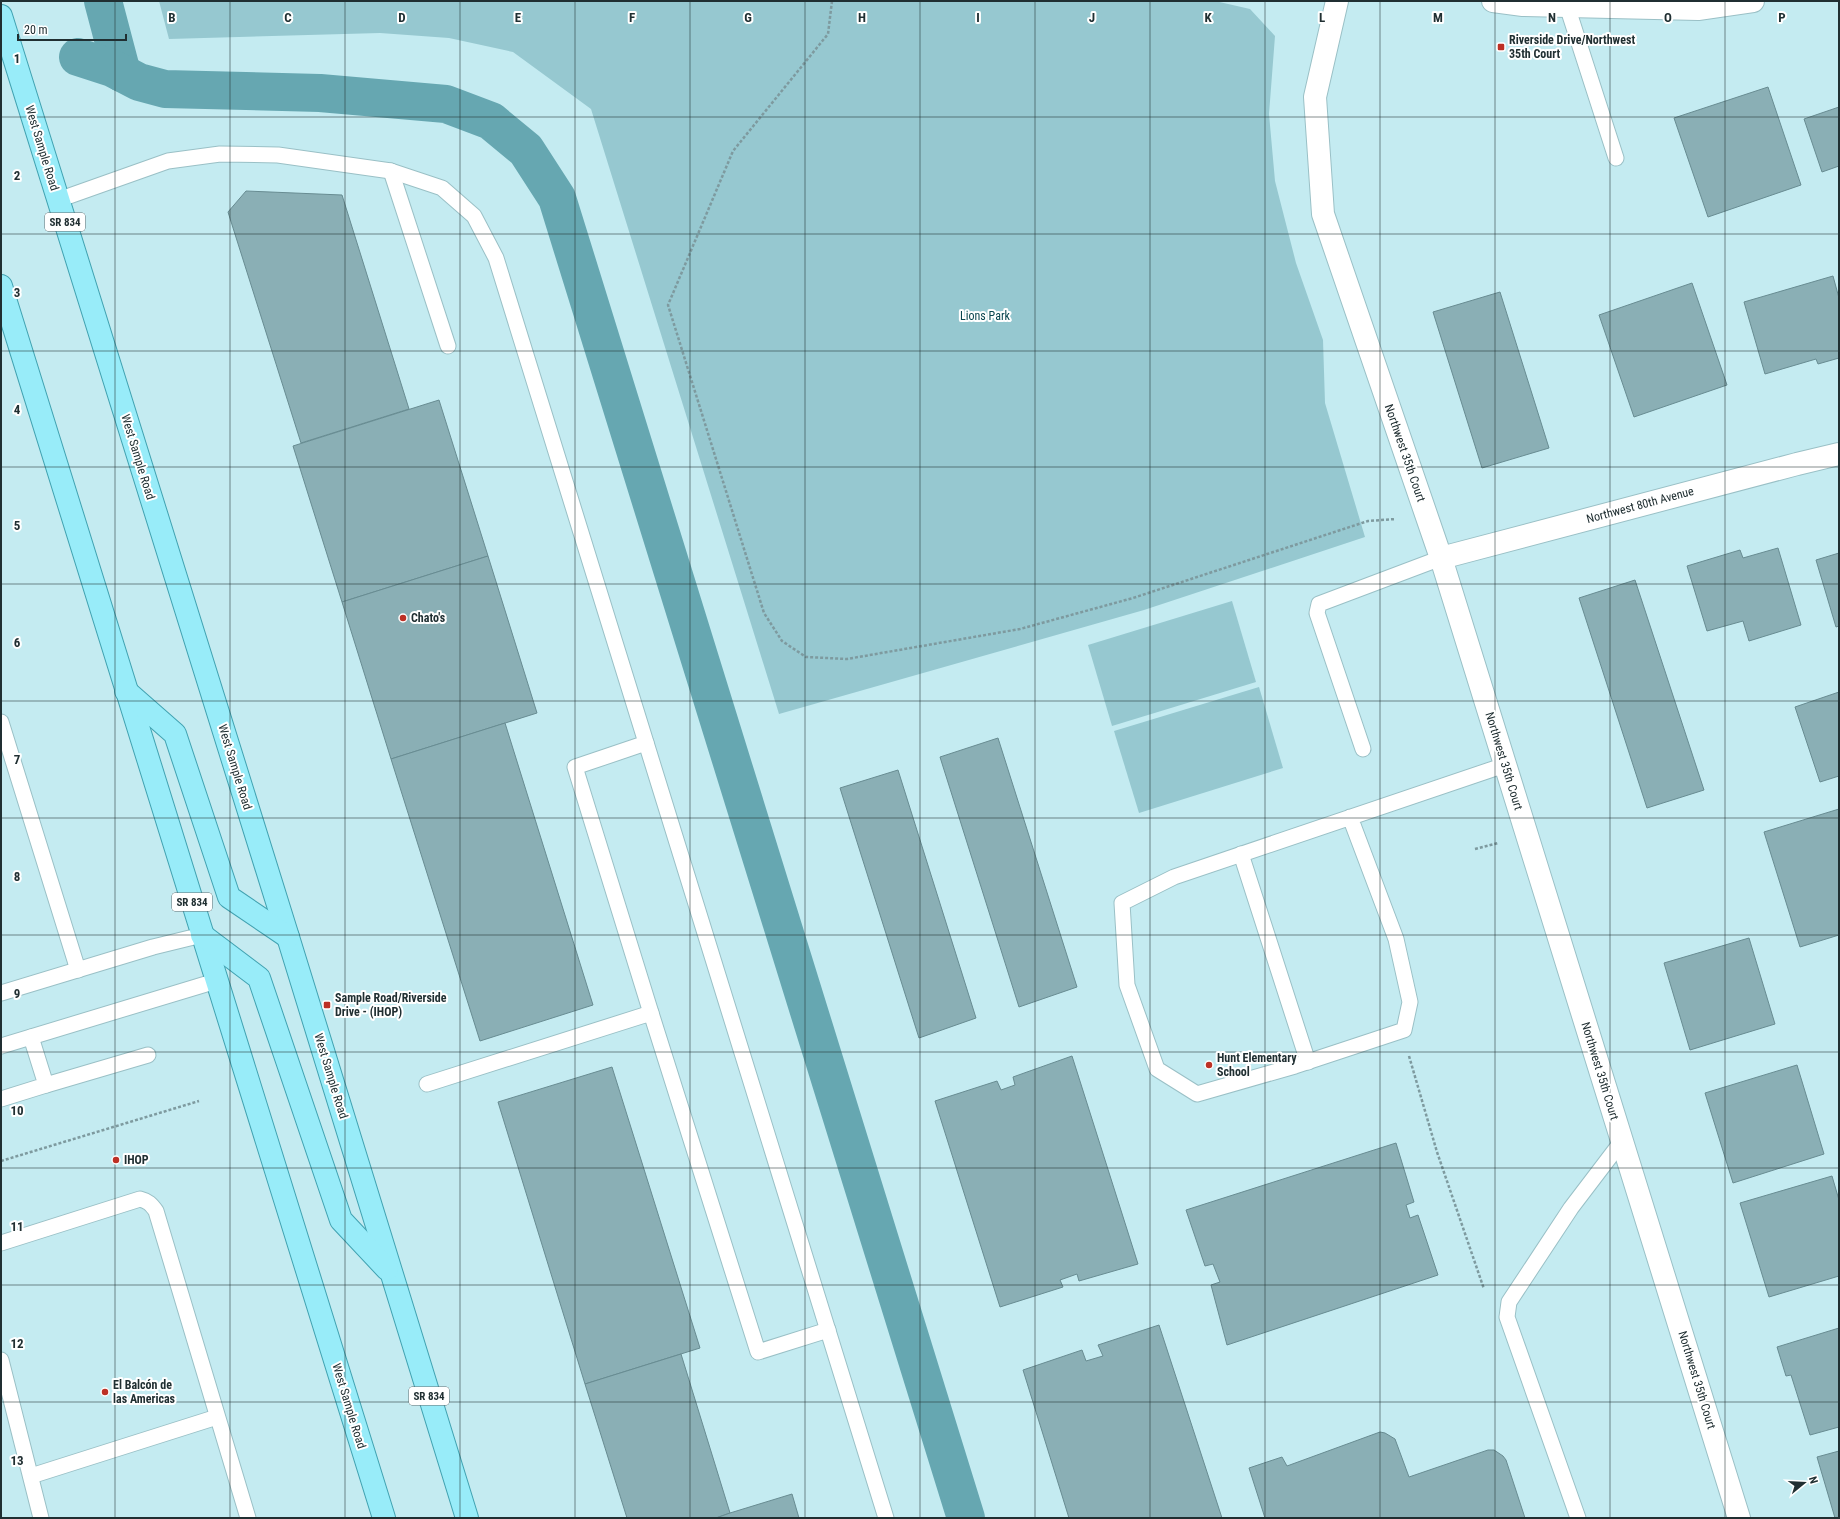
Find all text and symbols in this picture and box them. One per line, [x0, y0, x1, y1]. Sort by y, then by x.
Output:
text: B [168, 10, 176, 25]
text: C [284, 10, 292, 25]
text: D [398, 10, 406, 25]
text: E [515, 10, 522, 25]
text: F [629, 10, 635, 25]
text: G [744, 10, 752, 25]
text: H [858, 10, 866, 25]
text: I [976, 10, 980, 25]
text: J [1089, 10, 1095, 25]
text: K [1204, 10, 1212, 25]
text: L [1319, 10, 1325, 25]
text: M [1433, 10, 1443, 25]
text: N [1548, 10, 1556, 25]
text: O [1664, 10, 1672, 25]
text: P [1778, 10, 1786, 25]
scale bar [18, 16, 126, 42]
text: 20 m [24, 23, 48, 37]
place label: Riverside Drive/Northwest 35th Court [1509, 33, 1635, 61]
marker: Riverside Drive/Northwest 35th Court [1496, 42, 1506, 52]
text: 1 [14, 51, 20, 66]
street label: West Sample Road [22, 104, 62, 192]
text: 2 [14, 168, 21, 183]
road number: SR 834 [45, 213, 85, 231]
text: 3 [14, 285, 20, 300]
park label: Lions Park [960, 309, 1011, 323]
text: 4 [14, 402, 21, 417]
street label: Northwest 35th Court [1382, 402, 1428, 504]
street label: West Sample Road [118, 413, 158, 501]
street label: Northwest 80th Avenue [1585, 484, 1696, 526]
text: 5 [14, 518, 21, 533]
place label: Chato's [411, 611, 446, 625]
marker: Chato's [398, 613, 408, 623]
text: 6 [14, 635, 21, 650]
street label: Northwest 35th Court [1482, 710, 1526, 812]
street label: West Sample Road [215, 723, 255, 811]
text: 7 [14, 752, 21, 767]
text: 8 [14, 869, 20, 884]
road number: SR 834 [172, 893, 212, 911]
text: 9 [14, 986, 20, 1001]
place label: Sample Road/Riverside Drive - (IHOP) [335, 991, 447, 1019]
marker: Sample Road/Riverside Drive - (IHOP) [322, 1000, 332, 1010]
street label: Northwest 35th Court [1578, 1020, 1622, 1122]
street label: West Sample Road [311, 1032, 351, 1120]
place label: Hunt Elementary School [1217, 1051, 1297, 1079]
marker: Hunt Elementary School [1204, 1060, 1214, 1070]
text: 10 [10, 1103, 24, 1118]
place label: IHOP [124, 1153, 149, 1167]
marker: IHOP [111, 1155, 121, 1165]
text: 11 [10, 1219, 24, 1234]
street label: Northwest 35th Court [1675, 1329, 1719, 1431]
text: 12 [10, 1336, 24, 1351]
street label: West Sample Road [329, 1362, 369, 1450]
place label: El Balcón de las Americas [113, 1378, 176, 1406]
marker: El Balcón de las Americas [100, 1387, 110, 1397]
road number: SR 834 [409, 1387, 449, 1405]
text: 13 [10, 1453, 24, 1468]
north arrow [1784, 1463, 1824, 1503]
text: N [1806, 1475, 1820, 1486]

